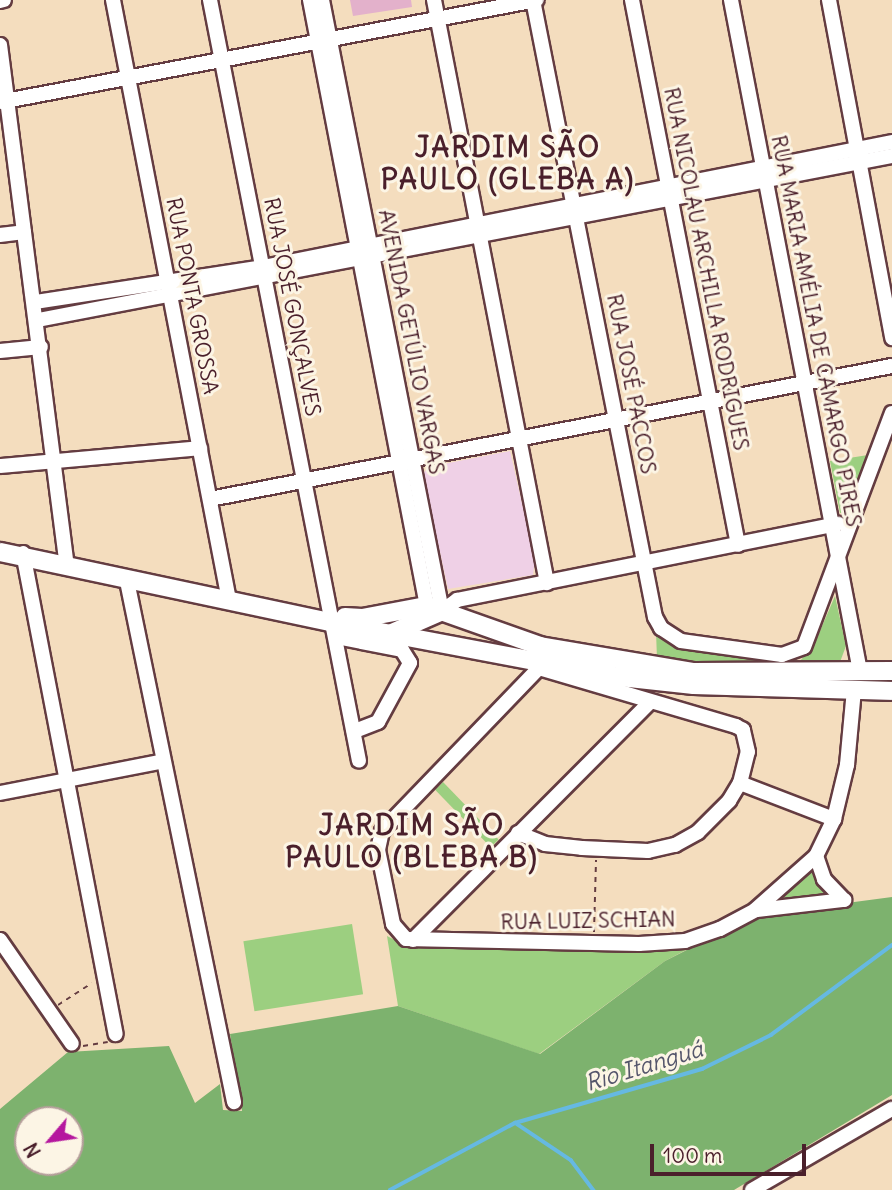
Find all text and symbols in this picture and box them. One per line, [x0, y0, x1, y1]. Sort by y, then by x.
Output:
street label: RUA NICOLAU ARCHILLA RODRIGUES [658, 85, 754, 453]
district label: JARDIM SÃO PAULO (GLEBA A) [383, 130, 633, 196]
street label: RUA MARIA AMÉLIA DE CAMARGO PIRES [766, 133, 866, 529]
street label: RUA PONTA GROSSA [161, 196, 223, 396]
street label: RUA JOSÉ GONÇALVES [258, 196, 326, 418]
street label: AVENIDA GETÚLIO VARGAS [373, 207, 449, 477]
street label: RUA JOSÉ PACCOS [601, 292, 661, 476]
district label: JARDIM SÃO PAULO (BLEBA B) [287, 808, 537, 874]
street label: RUA LUIZ SCHIAN [500, 907, 676, 935]
water label: Rio Itanguá [582, 1035, 706, 1097]
north arrow [14, 1106, 84, 1176]
scale bar [654, 1130, 810, 1174]
text: N [19, 1139, 46, 1162]
text: 100 m [663, 1142, 722, 1169]

